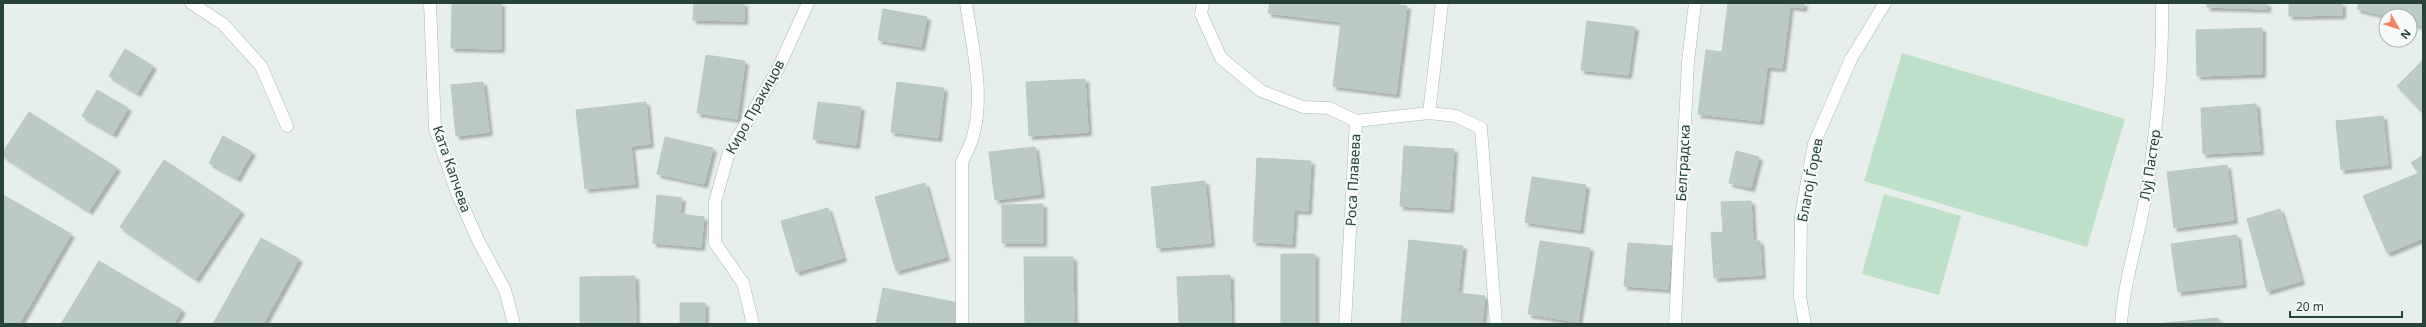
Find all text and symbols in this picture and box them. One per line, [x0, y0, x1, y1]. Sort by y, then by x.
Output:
north arrow [2378, 8, 2418, 48]
text: N [2398, 26, 2415, 43]
street label: Киро Пракицов [721, 56, 788, 157]
street label: Ката Капчева [429, 123, 476, 215]
street label: Белградска [1671, 124, 1694, 202]
street label: Луј Пастер [2135, 128, 2164, 202]
street label: Роса Плавева [1341, 133, 1364, 227]
street label: Благој Ѓорев [1792, 136, 1827, 224]
scale bar [2290, 293, 2402, 319]
text: 20 m [2296, 298, 2324, 315]

